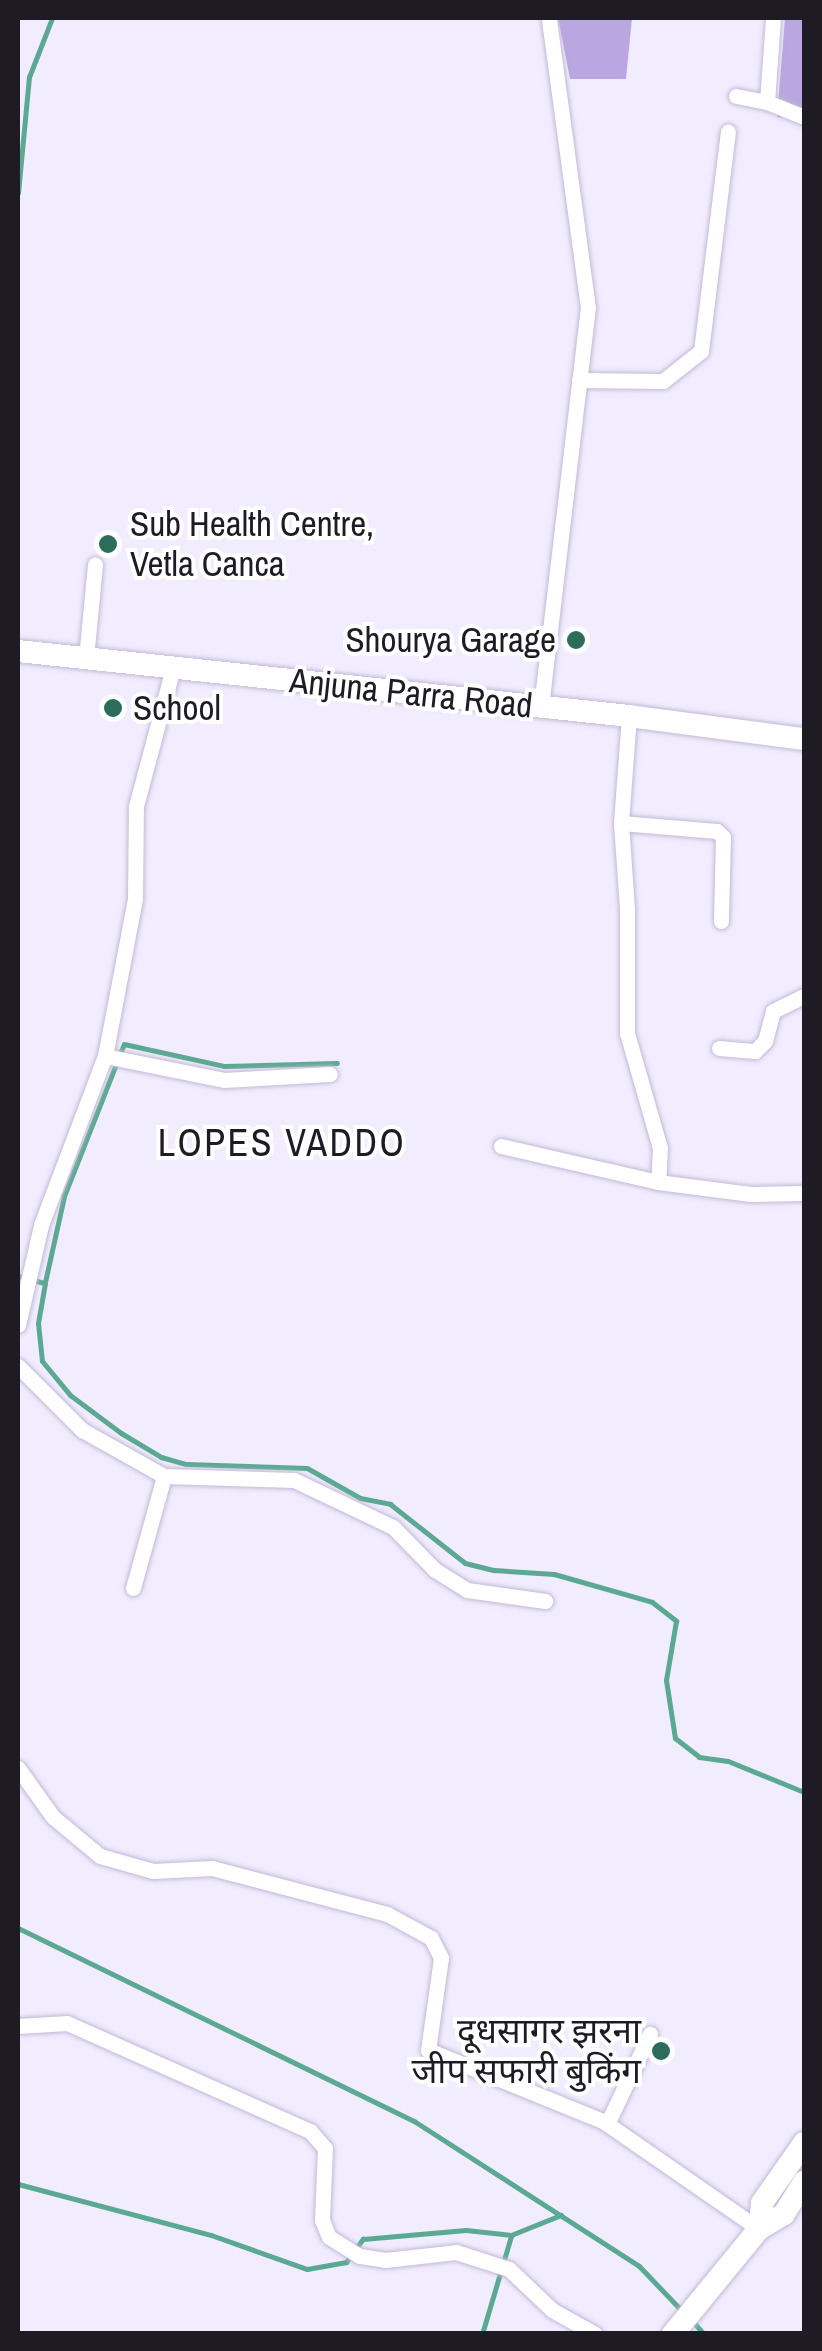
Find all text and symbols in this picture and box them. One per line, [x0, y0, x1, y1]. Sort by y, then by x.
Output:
place label: Sub Health Centre, Vetla Canca [130, 503, 374, 585]
marker: Sub Health Centre, Vetla Canca [95, 531, 121, 557]
place label: Shourya Garage [345, 619, 556, 661]
marker: Shourya Garage [565, 629, 587, 651]
street label: Anjuna Parra Road [287, 659, 535, 727]
place label: School [133, 687, 221, 729]
marker: School [102, 697, 124, 719]
district label: LOPES VADDO [158, 1120, 406, 1166]
place label: दूधसागर झरना जीप सफारी बुकिंग [411, 2010, 641, 2092]
marker: दूधसागर झरना जीप सफारी बुकिंग [650, 2040, 672, 2062]

